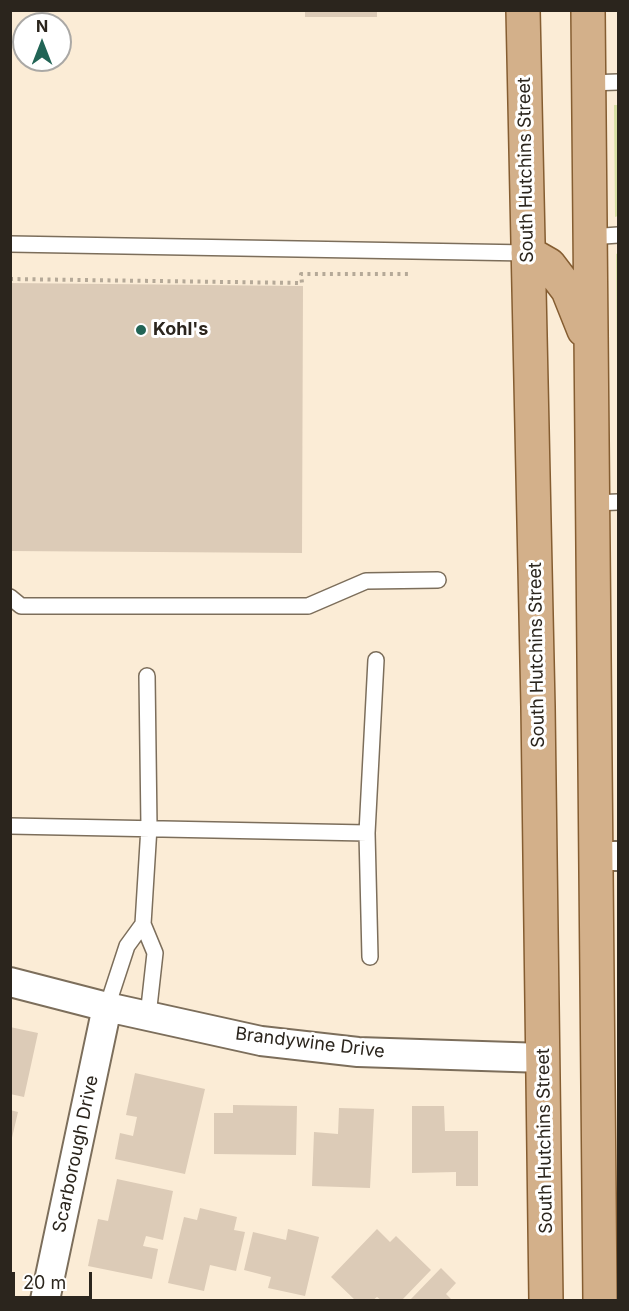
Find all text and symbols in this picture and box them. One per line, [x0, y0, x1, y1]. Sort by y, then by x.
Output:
north arrow [12, 12, 72, 72]
text: N [36, 16, 48, 36]
street label: South Hutchins Street [514, 77, 538, 263]
place label: Kohl's [153, 319, 208, 341]
marker: Kohl's [134, 323, 148, 337]
street label: South Hutchins Street [525, 562, 549, 748]
street label: Brandywine Drive [234, 1023, 386, 1063]
street label: South Hutchins Street [533, 1048, 557, 1234]
street label: Scarborough Drive [49, 1073, 103, 1235]
scale bar [15, 1260, 94, 1298]
text: 20 m [23, 1272, 66, 1293]

